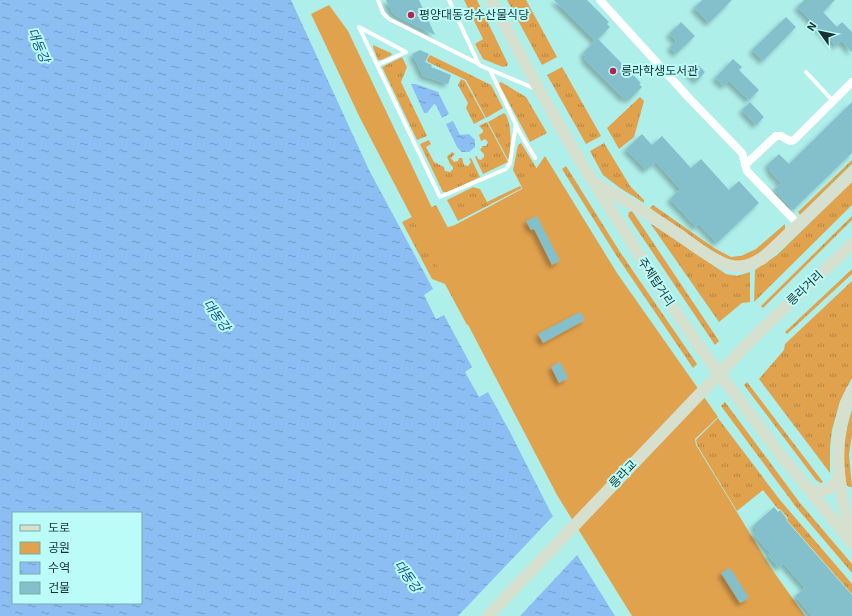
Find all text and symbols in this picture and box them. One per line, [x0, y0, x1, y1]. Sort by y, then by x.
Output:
place label: 평양대동강수산물식당 [419, 7, 529, 21]
marker: 평양대동강수산물식당 [406, 10, 416, 20]
north arrow [800, 12, 840, 52]
text: N [804, 19, 819, 33]
water label: 대동강 [25, 25, 54, 67]
place label: 릉라학생도서관 [621, 63, 698, 77]
marker: 릉라학생도서관 [608, 66, 618, 76]
street label: 주체탑거리 [636, 254, 678, 308]
street label: 릉라거리 [783, 267, 825, 307]
water label: 대동강 [200, 296, 235, 336]
street label: 릉라교 [606, 457, 639, 490]
legend [12, 512, 142, 604]
text: 도로 [48, 520, 70, 534]
text: 공원 [48, 540, 70, 554]
water label: 대동강 [391, 557, 426, 597]
text: 수역 [48, 560, 70, 574]
text: 건물 [48, 580, 70, 594]

